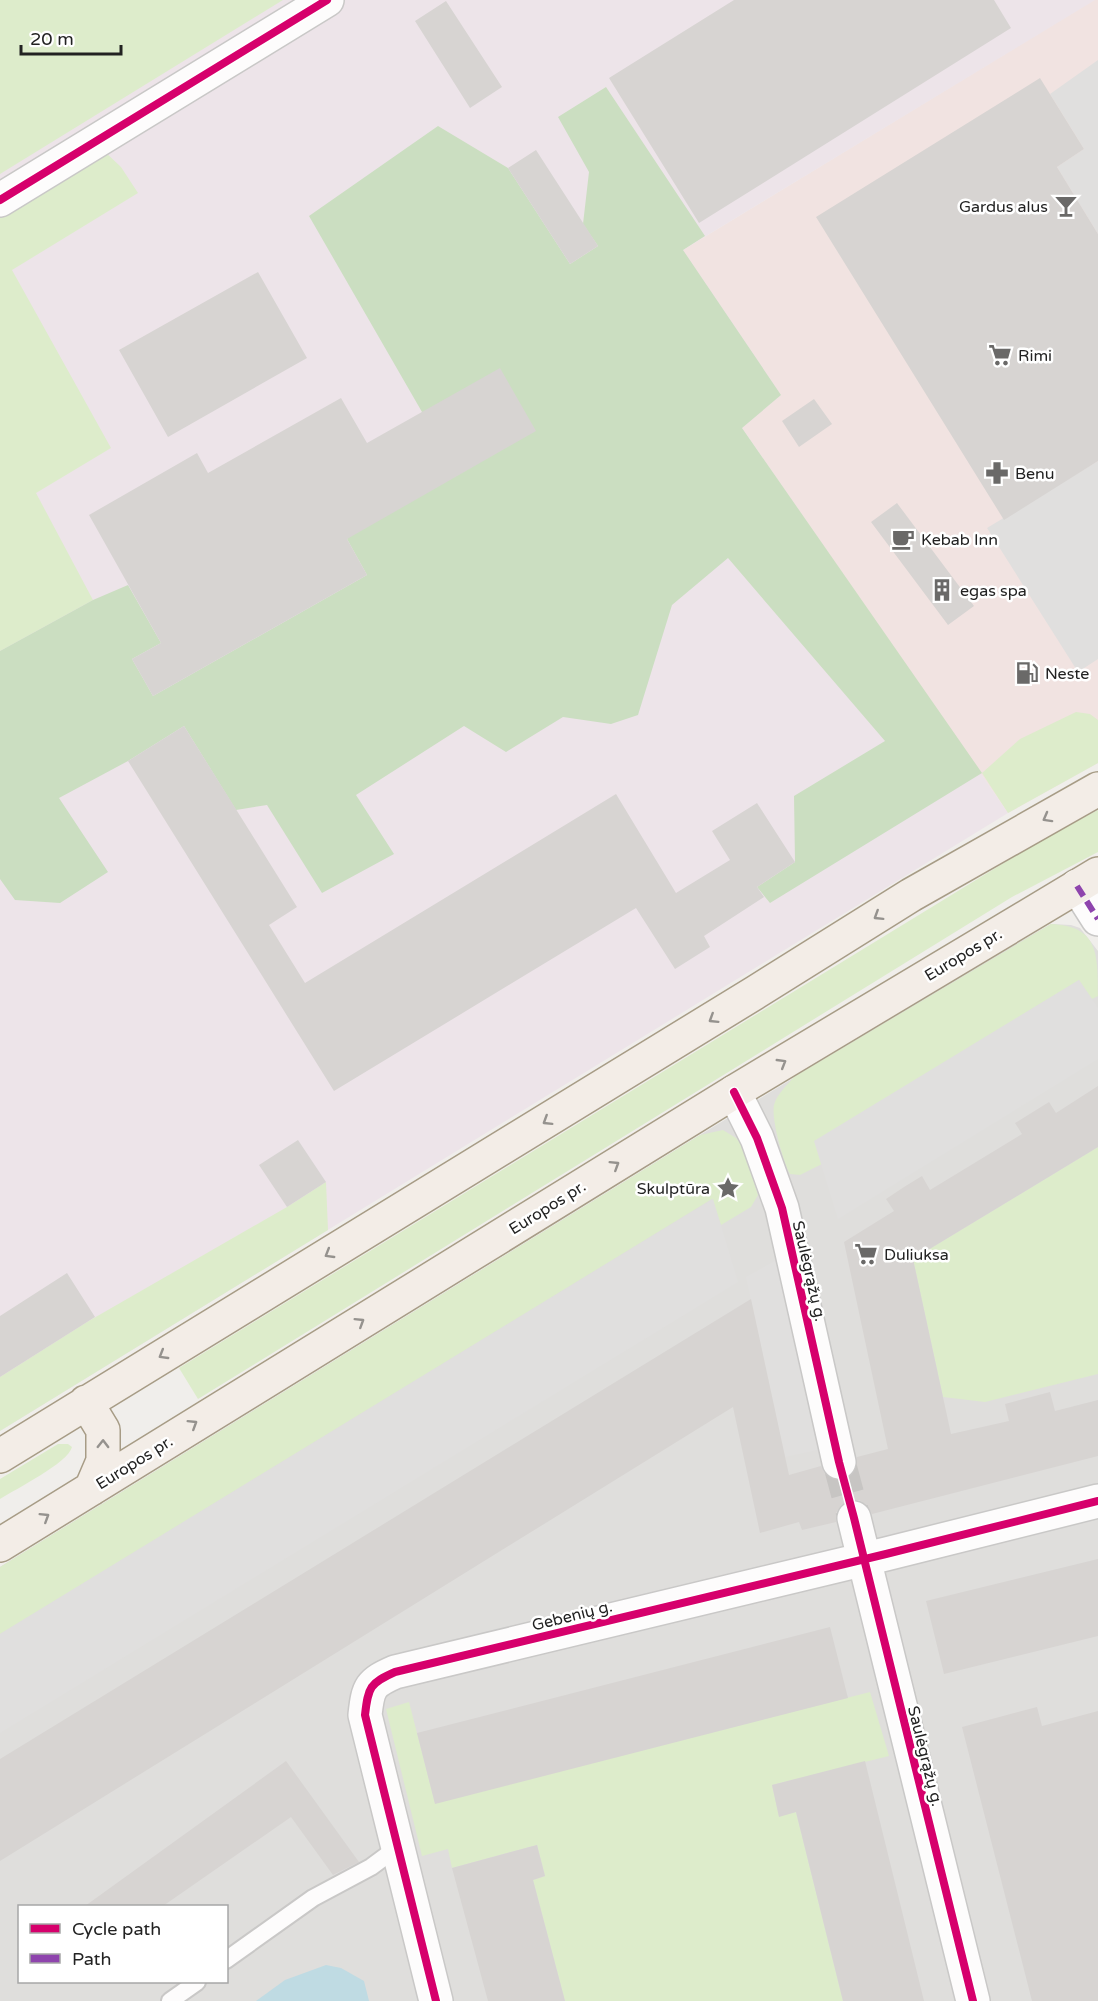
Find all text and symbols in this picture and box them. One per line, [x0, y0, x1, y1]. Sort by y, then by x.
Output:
scale bar [21, 18, 122, 56]
text: 20 m [30, 28, 74, 50]
bar icon: Gardus alus [1053, 193, 1079, 219]
place label: Gardus alus [959, 197, 1048, 217]
supermarket icon: Rimi [987, 342, 1013, 368]
place label: Rimi [1018, 346, 1052, 366]
pharmacy icon: Benu [984, 460, 1010, 486]
place label: Benu [1015, 464, 1055, 484]
cafe icon: Kebab Inn [890, 526, 916, 552]
place label: Kebab Inn [921, 530, 998, 550]
building icon: egas spa [929, 577, 955, 603]
place label: egas spa [960, 581, 1027, 601]
fuel station icon: Neste [1014, 660, 1040, 686]
place label: Neste [1045, 664, 1089, 684]
one-way arrow [1043, 810, 1053, 822]
one-way arrow [874, 908, 884, 920]
street label: Europos pr. [921, 924, 1006, 986]
one-way arrow [709, 1011, 719, 1023]
one-way arrow [776, 1059, 786, 1071]
one-way arrow [543, 1113, 553, 1125]
one-way arrow [609, 1161, 619, 1173]
place icon: Skulptūra [715, 1175, 741, 1201]
street label: Europos pr. [505, 1176, 590, 1239]
place label: Skulptūra [637, 1179, 710, 1199]
street label: Saulėgrąžų g. [788, 1219, 830, 1324]
supermarket icon: Duliuksa [853, 1241, 879, 1267]
place label: Duliuksa [884, 1245, 949, 1265]
one-way arrow [325, 1247, 335, 1258]
one-way arrow [353, 1319, 364, 1330]
one-way arrow [159, 1348, 169, 1360]
one-way arrow [187, 1421, 198, 1432]
street label: Europos pr. [92, 1431, 177, 1494]
one-way arrow [97, 1440, 109, 1449]
one-way arrow [39, 1512, 49, 1524]
street label: Gebenių g. [530, 1596, 615, 1636]
street label: Saulėgrąžų g. [903, 1704, 947, 1809]
legend [18, 1905, 228, 1983]
text: Cycle path [72, 1918, 161, 1940]
text: Path [72, 1948, 111, 1970]

